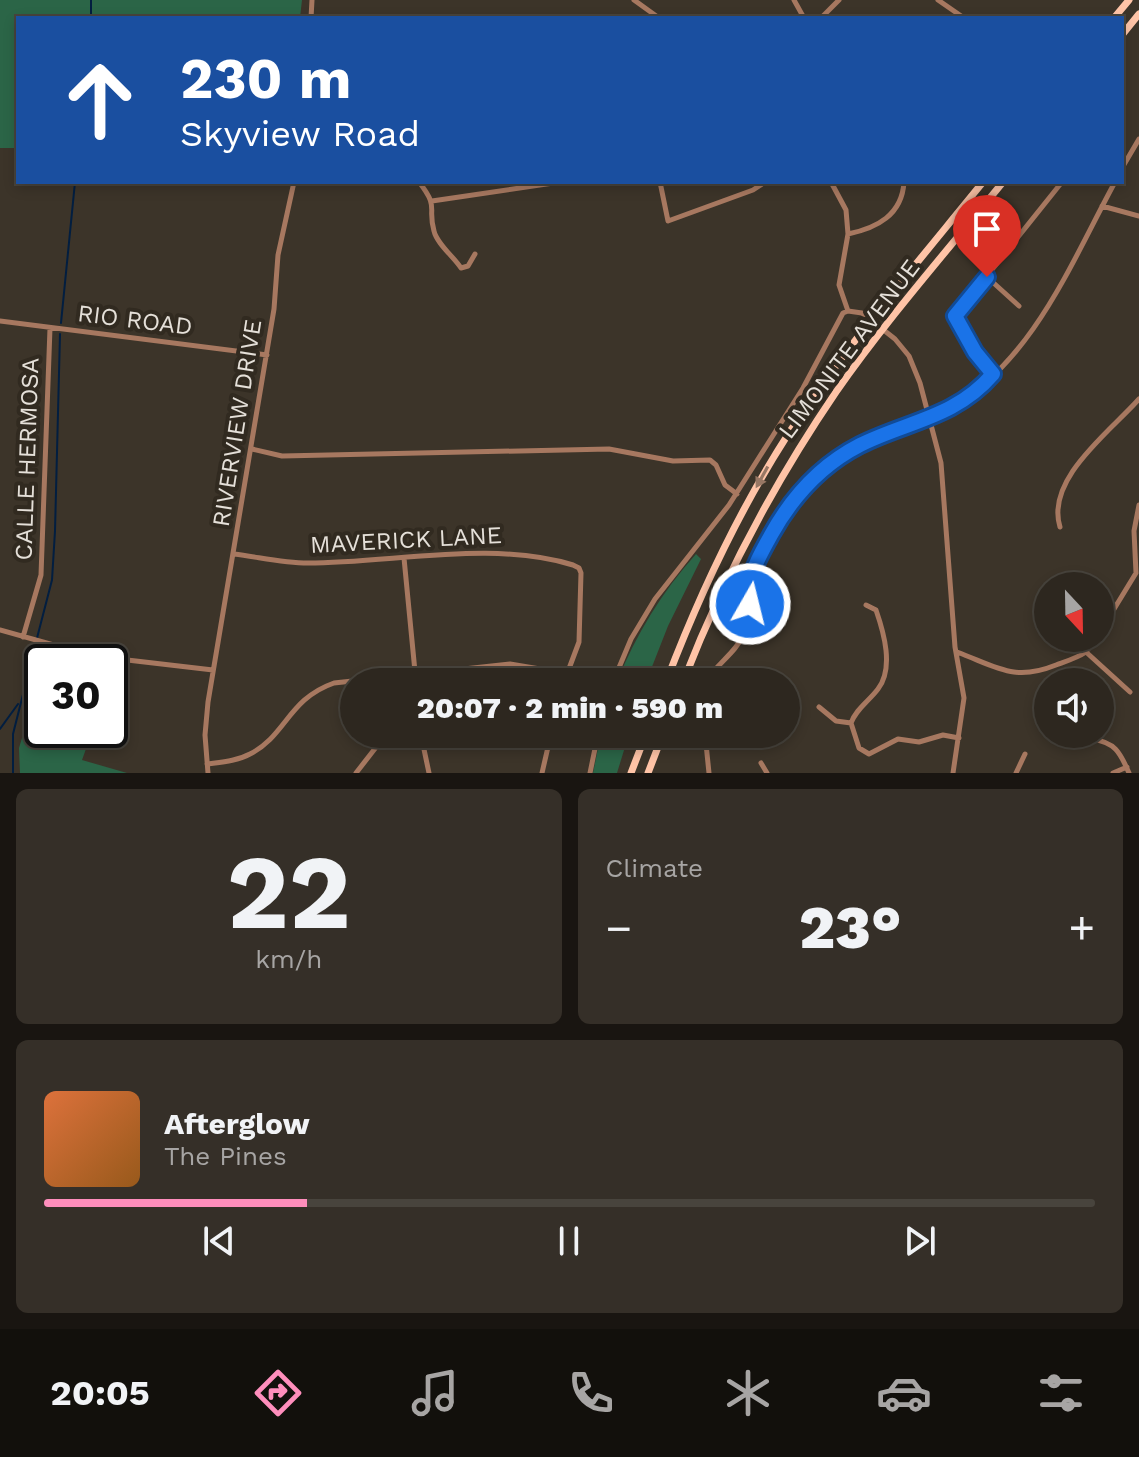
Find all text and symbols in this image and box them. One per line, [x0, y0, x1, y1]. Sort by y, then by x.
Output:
text: 230 m [180, 46, 351, 112]
icon: ahead [48, 48, 152, 152]
text: Skyview Road [180, 113, 420, 155]
pin [953, 195, 1021, 277]
icon: arrive [965, 207, 1009, 251]
street label: LIMONITE AVENUE [773, 254, 925, 444]
street label: RIO ROAD [76, 299, 194, 341]
street label: RIVERVIEW DRIVE [207, 317, 267, 529]
street label: CALLE HERMOSA [9, 357, 45, 561]
one-way arrow [755, 466, 769, 489]
street label: MAVERICK LANE [309, 521, 503, 559]
position arrow [708, 562, 792, 646]
north arrow [1034, 572, 1114, 652]
map controls [1034, 572, 1114, 748]
speed limit sign: 30 [24, 644, 128, 748]
button: sound [1034, 668, 1114, 748]
text: 20:07 · 2 min · 590 m [417, 690, 723, 725]
text: 22 [227, 831, 351, 953]
text: Climate [606, 853, 703, 883]
text: 23° [799, 892, 901, 963]
text: − [606, 902, 632, 954]
text: + [1068, 902, 1095, 954]
text: km/h [255, 944, 322, 974]
text: Afterglow [164, 1106, 310, 1141]
text: The Pines [164, 1141, 287, 1171]
icon: previous [197, 1219, 241, 1263]
icon: pause [547, 1219, 591, 1263]
icon: next [898, 1219, 942, 1263]
icon: directions [250, 1365, 306, 1421]
icon: music [407, 1365, 463, 1421]
icon: phone [563, 1365, 619, 1421]
icon: climate [720, 1365, 776, 1421]
icon: car [876, 1365, 932, 1421]
icon: filters [1033, 1365, 1089, 1421]
text: 20:05 [50, 1372, 150, 1414]

